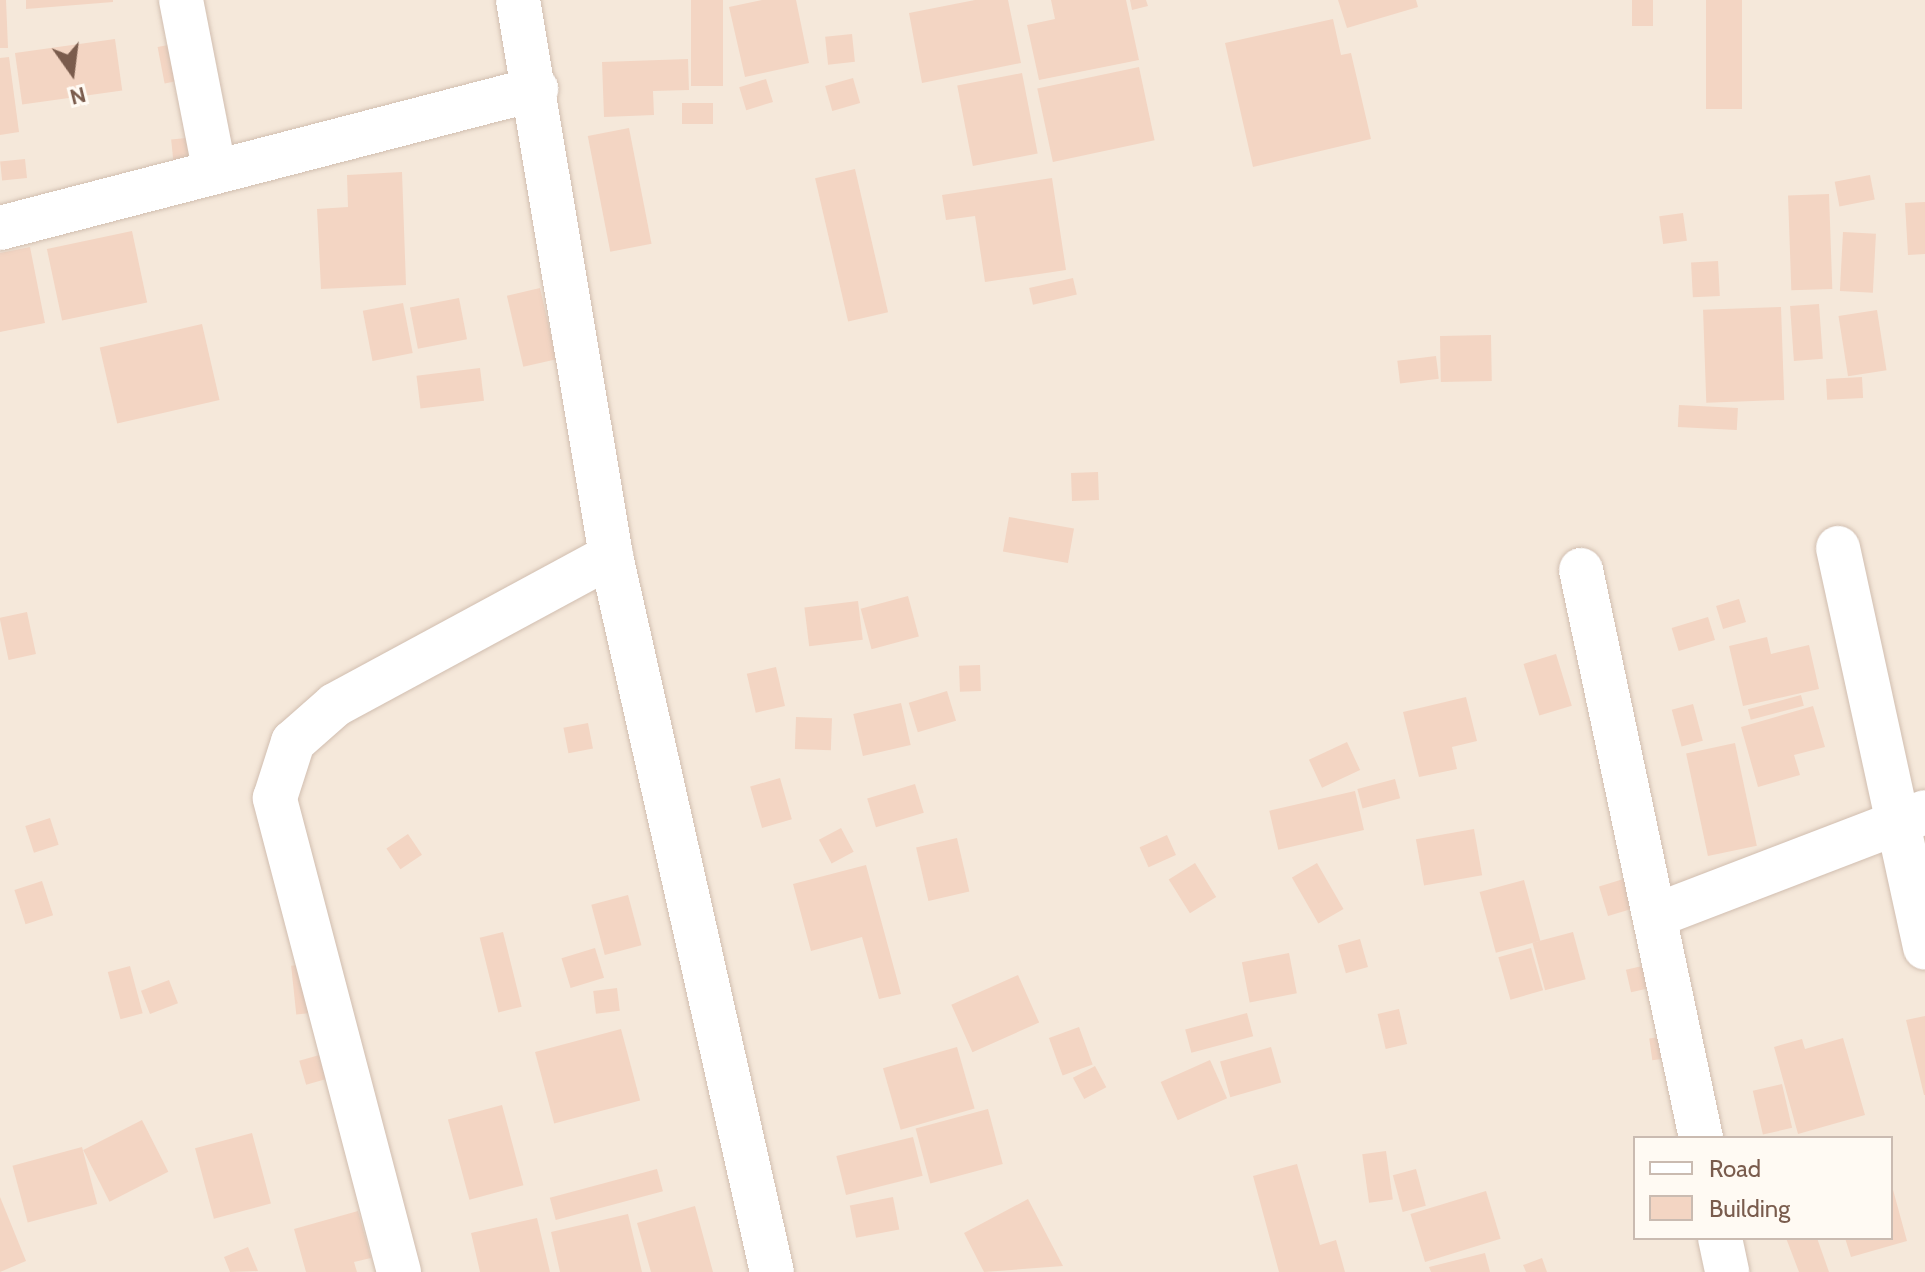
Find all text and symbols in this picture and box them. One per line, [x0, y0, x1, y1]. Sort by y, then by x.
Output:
north arrow [32, 32, 112, 112]
text: N [67, 81, 89, 111]
legend [1633, 1136, 1893, 1240]
text: Road [1709, 1154, 1761, 1183]
text: Building [1709, 1194, 1790, 1223]

